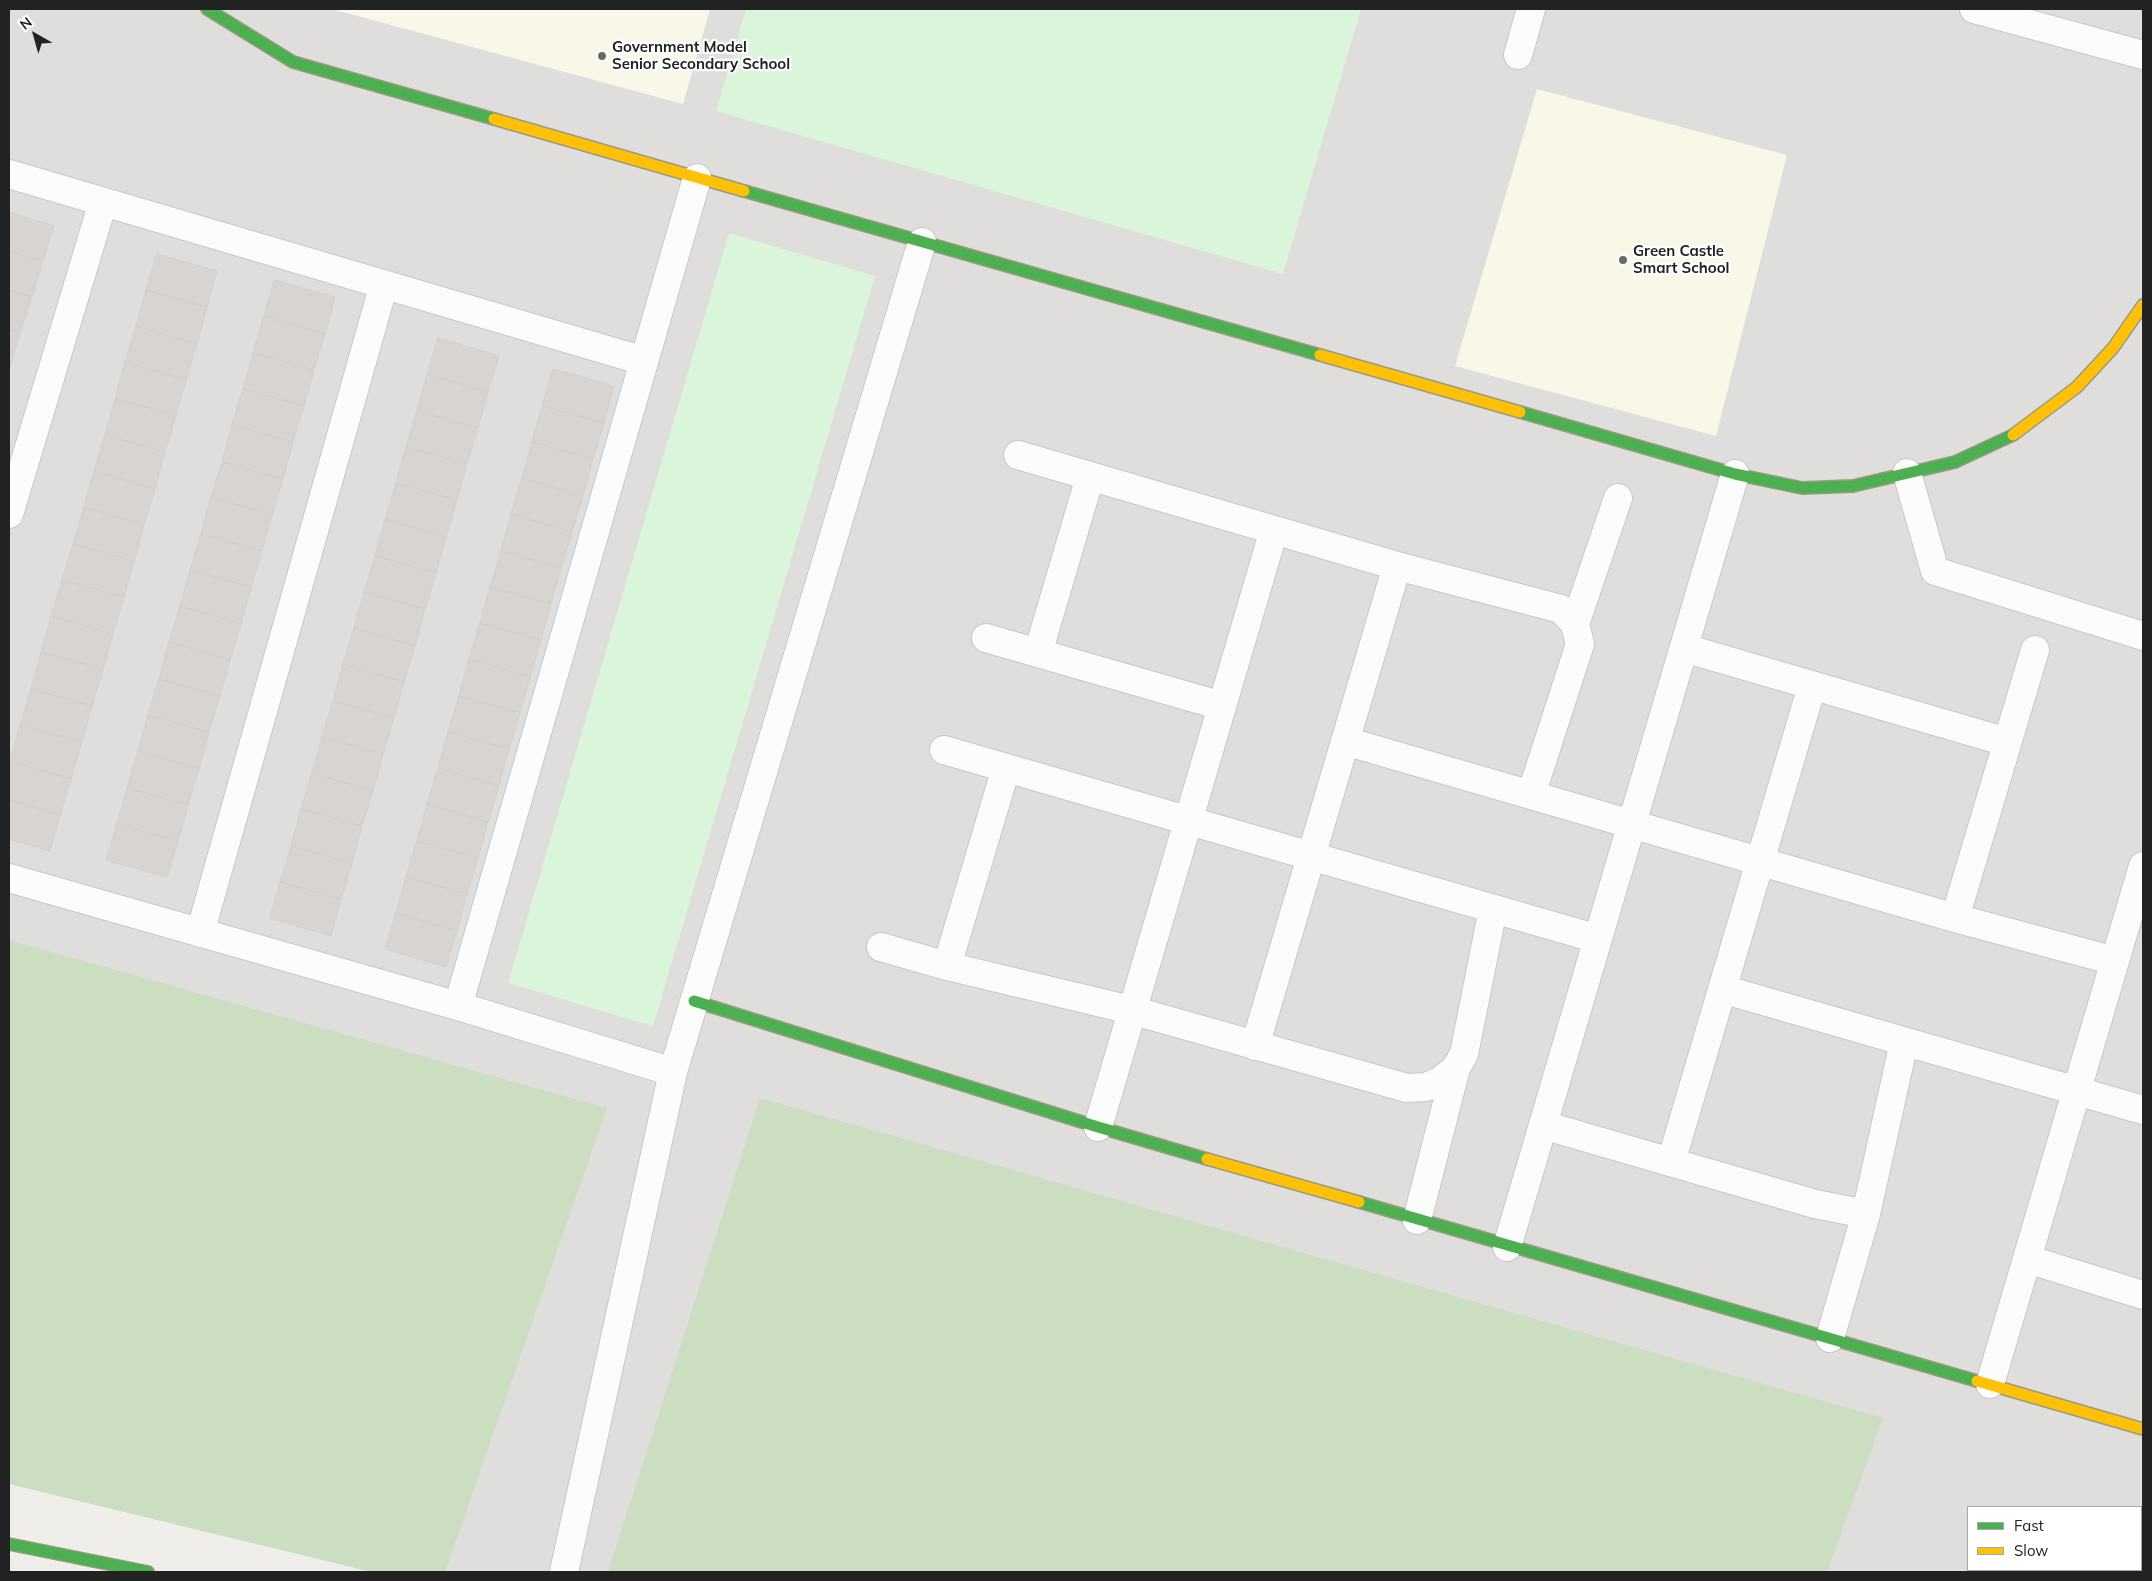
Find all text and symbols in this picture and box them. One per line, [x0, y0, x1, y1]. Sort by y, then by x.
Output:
north arrow [10, 10, 60, 60]
text: N [16, 13, 35, 34]
place label: Government Model Senior Secondary School [612, 38, 790, 73]
marker: Government Model Senior Secondary School [596, 50, 608, 62]
place label: Green Castle Smart School [1633, 242, 1730, 277]
marker: Green Castle Smart School [1617, 254, 1629, 266]
legend [1967, 1506, 2142, 1571]
text: Fast [2014, 1516, 2044, 1535]
text: Slow [2014, 1541, 2048, 1560]

